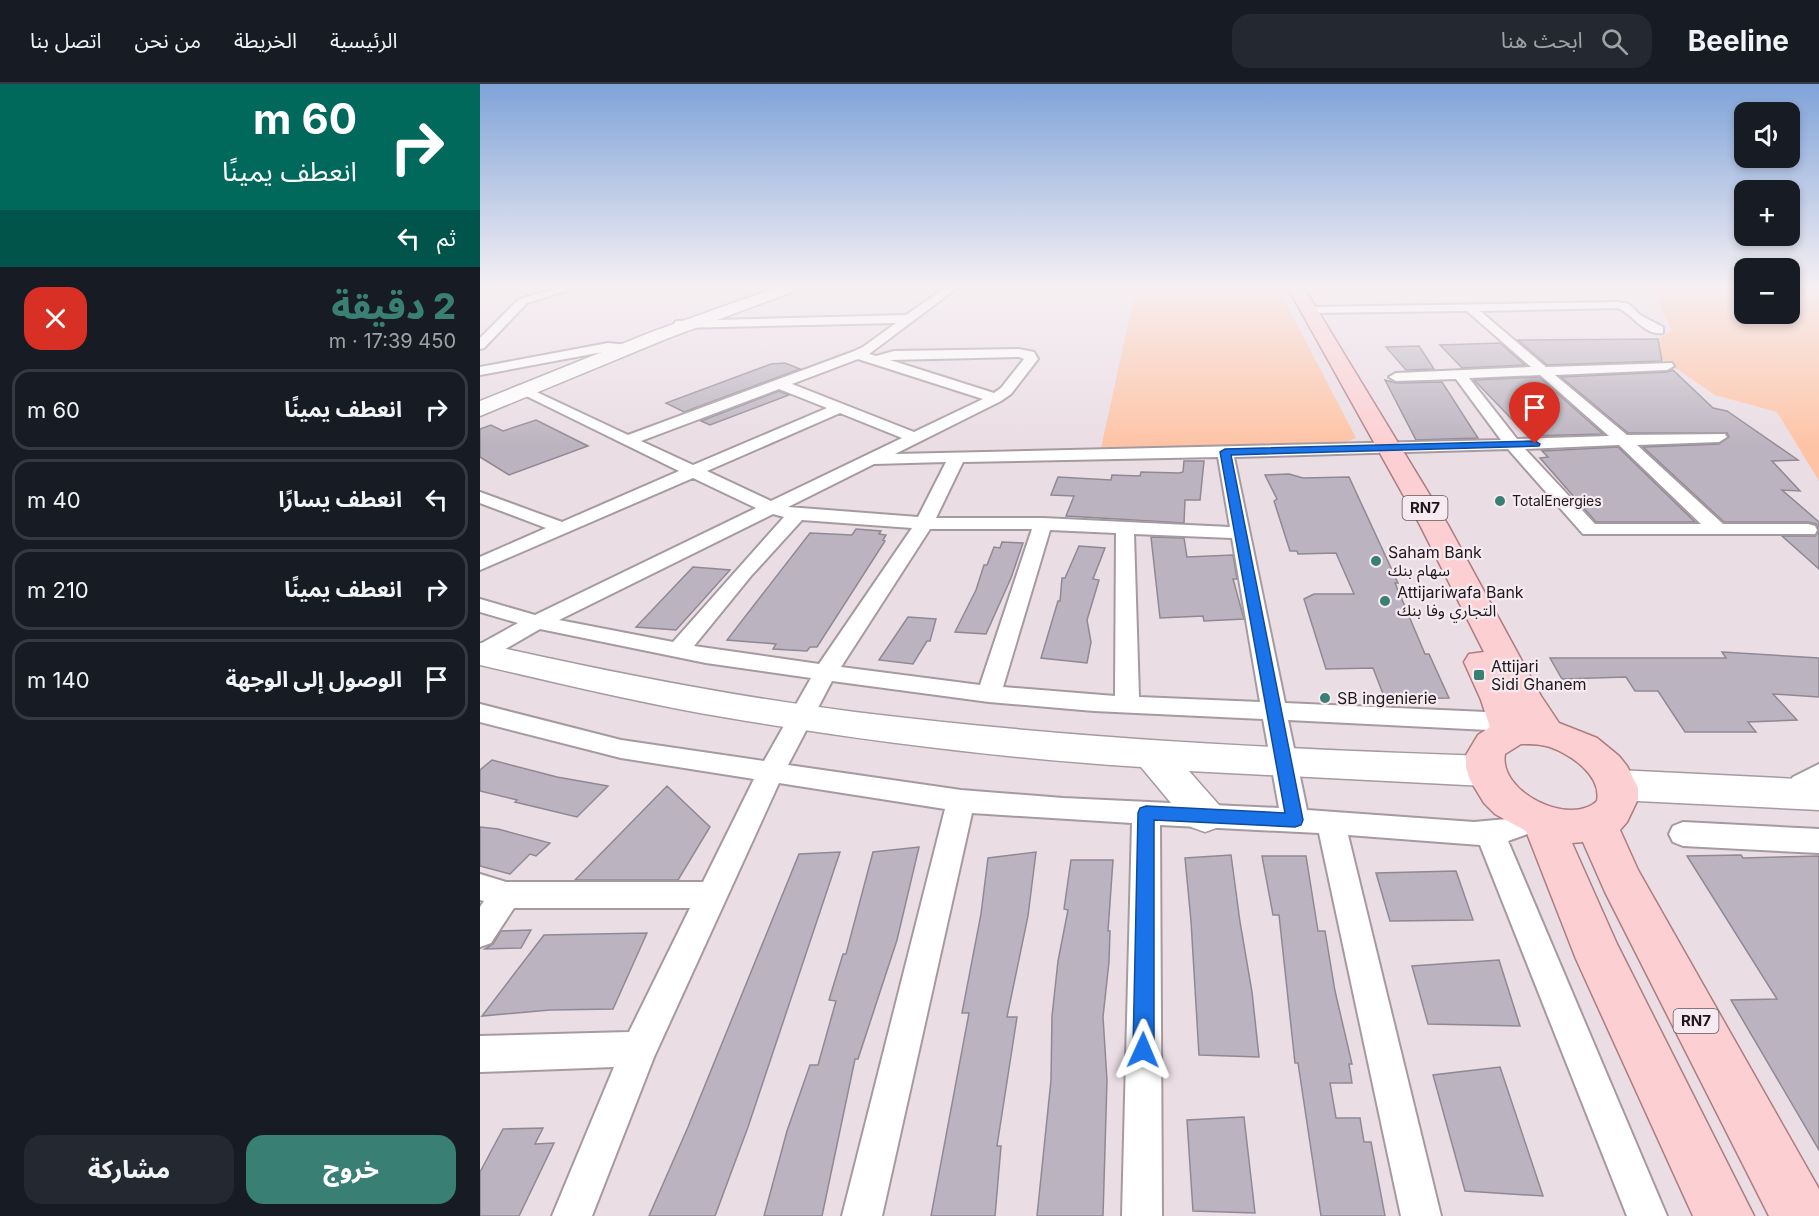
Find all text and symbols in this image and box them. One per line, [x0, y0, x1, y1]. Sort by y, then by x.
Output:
search box [1232, 14, 1652, 68]
text: Beeline [1688, 24, 1789, 58]
icon: search [1598, 25, 1631, 58]
text: ابحث هنا [1501, 27, 1583, 53]
text: اتصل بنا [30, 28, 101, 53]
text: من نحن [134, 28, 201, 53]
text: الخريطة [234, 28, 297, 53]
text: الرئيسية [330, 28, 397, 53]
text: 60 m [253, 93, 357, 144]
map controls [1734, 102, 1800, 324]
button: sound [1734, 102, 1800, 168]
icon: right [378, 108, 456, 186]
text: انعطف يمينًا [222, 155, 357, 188]
button: + [1734, 180, 1800, 246]
icon: left [392, 222, 425, 255]
text: ثم [437, 225, 456, 251]
button: − [1734, 258, 1800, 324]
text: 2 دقيقة [331, 284, 456, 328]
button: close [24, 287, 87, 350]
text: 450 m · 17:39 [329, 329, 456, 353]
pin [1509, 382, 1560, 444]
icon: arrive [1518, 391, 1551, 424]
icon: right [420, 393, 453, 426]
text: انعطف يمينًا [284, 396, 402, 422]
text: 60 m [27, 397, 80, 423]
icon: left [420, 483, 453, 516]
text: انعطف يسارًا [279, 486, 402, 512]
text: 40 m [27, 487, 81, 513]
place label: TotalEnergies [1512, 492, 1602, 509]
marker: TotalEnergies [1493, 494, 1507, 508]
road number: RN7 [1402, 496, 1448, 520]
place label: Saham Bank سهام بنك [1388, 542, 1482, 583]
marker: Saham Bank سهام بنك [1369, 554, 1383, 568]
icon: right [420, 573, 453, 606]
text: انعطف يمينًا [284, 576, 402, 602]
text: 210 m [27, 577, 89, 603]
place label: Attijariwafa Bank التجاري وفا بنك [1397, 582, 1524, 623]
marker: Attijariwafa Bank التجاري وفا بنك [1378, 594, 1392, 608]
place label: Attijari Sidi Ghanem [1491, 656, 1587, 694]
icon: arrive [420, 663, 453, 696]
text: الوصول إلى الوجهة [225, 666, 402, 692]
text: 140 m [27, 667, 90, 693]
marker: Attijari Sidi Ghanem [1472, 668, 1486, 682]
place label: SB ingenierie [1337, 688, 1437, 708]
marker: SB ingenierie [1318, 691, 1332, 705]
road number: RN7 [1674, 1009, 1718, 1033]
position arrow [1111, 1018, 1175, 1082]
button: مشاركة [24, 1135, 234, 1204]
button: خروج [246, 1135, 456, 1204]

